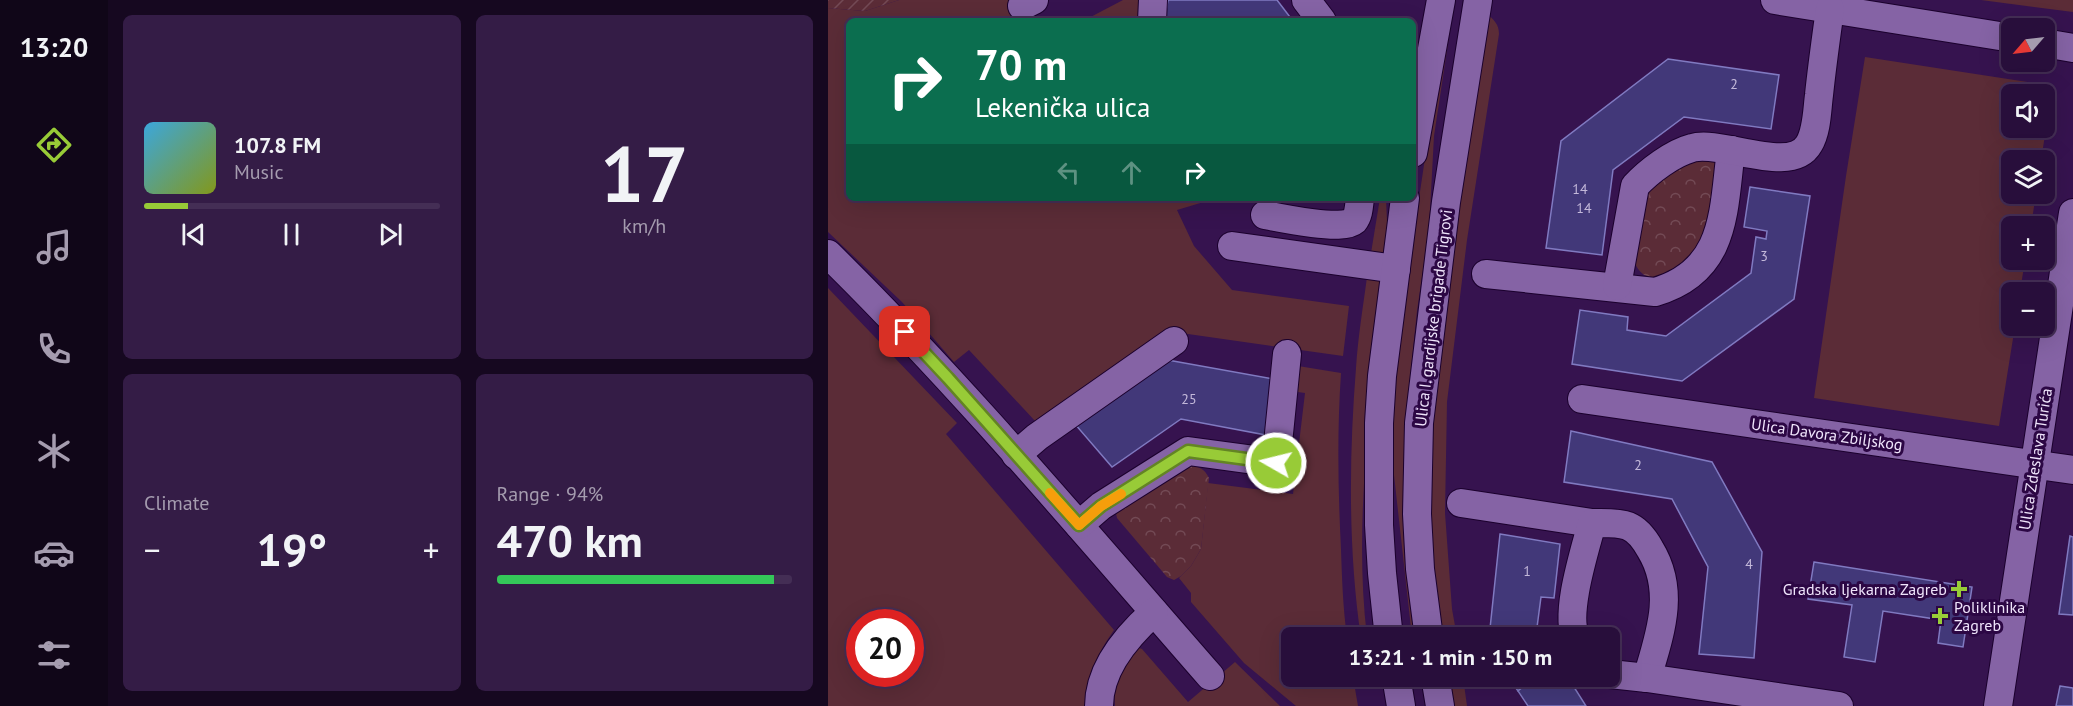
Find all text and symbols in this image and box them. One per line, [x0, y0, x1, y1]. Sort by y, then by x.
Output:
north arrow [2001, 18, 2055, 72]
map controls [2001, 18, 2055, 336]
text: 13:20 [20, 30, 88, 64]
text: 70 m [975, 37, 1067, 92]
icon: right [876, 42, 954, 120]
house number: 2 [1730, 75, 1738, 93]
button: sound [2001, 84, 2055, 138]
text: Lekenička ulica [975, 90, 1150, 124]
text: 17 [600, 123, 688, 224]
icon: directions [33, 124, 75, 166]
text: 107.8 FM [234, 131, 321, 159]
button: layers [2001, 150, 2055, 204]
icon: left [1052, 156, 1085, 189]
icon: ahead [1115, 156, 1148, 189]
icon: right [1178, 156, 1211, 189]
text: Music [234, 159, 283, 185]
house number: 14 [1572, 180, 1588, 198]
house number: 14 [1576, 199, 1592, 217]
street label: Ulica I. gardijske brigade Tigrovi [1410, 208, 1456, 428]
text: km/h [622, 213, 666, 239]
button: + [2001, 216, 2055, 270]
icon: previous [177, 218, 210, 251]
icon: pause [275, 218, 308, 251]
icon: next [374, 218, 407, 251]
icon: music [33, 226, 75, 268]
house number: 3 [1760, 247, 1768, 265]
button: − [2001, 282, 2055, 336]
pin [879, 306, 930, 357]
icon: arrive [888, 315, 921, 348]
icon: phone [33, 328, 75, 370]
street label: Ulica Zdeslava Turića [2014, 387, 2056, 531]
house number: 25 [1181, 390, 1197, 408]
street label: Ulica Davora Zbiljskog [1750, 413, 1904, 455]
icon: climate [33, 430, 75, 472]
position arrow [1244, 431, 1308, 495]
house number: 2 [1634, 456, 1642, 474]
text: Range · 94% [497, 481, 603, 507]
text: Climate [144, 490, 210, 516]
text: 470 km [497, 511, 643, 569]
text: 19° [256, 520, 327, 578]
text: − [144, 528, 161, 571]
text: + [423, 528, 439, 571]
icon: car [33, 532, 75, 574]
house number: 4 [1745, 555, 1753, 573]
house number: 1 [1523, 562, 1531, 580]
place label: Gradska ljekarna Zagreb [1783, 579, 1947, 599]
marker: Gradska ljekarna Zagreb [1952, 582, 1966, 596]
place label: Poliklinika Zagreb [1954, 597, 2025, 635]
marker: Poliklinika Zagreb [1931, 607, 1949, 625]
speed limit sign: 20 [846, 609, 924, 687]
icon: filters [33, 634, 75, 676]
text: 13:21 · 1 min · 150 m [1349, 643, 1552, 671]

